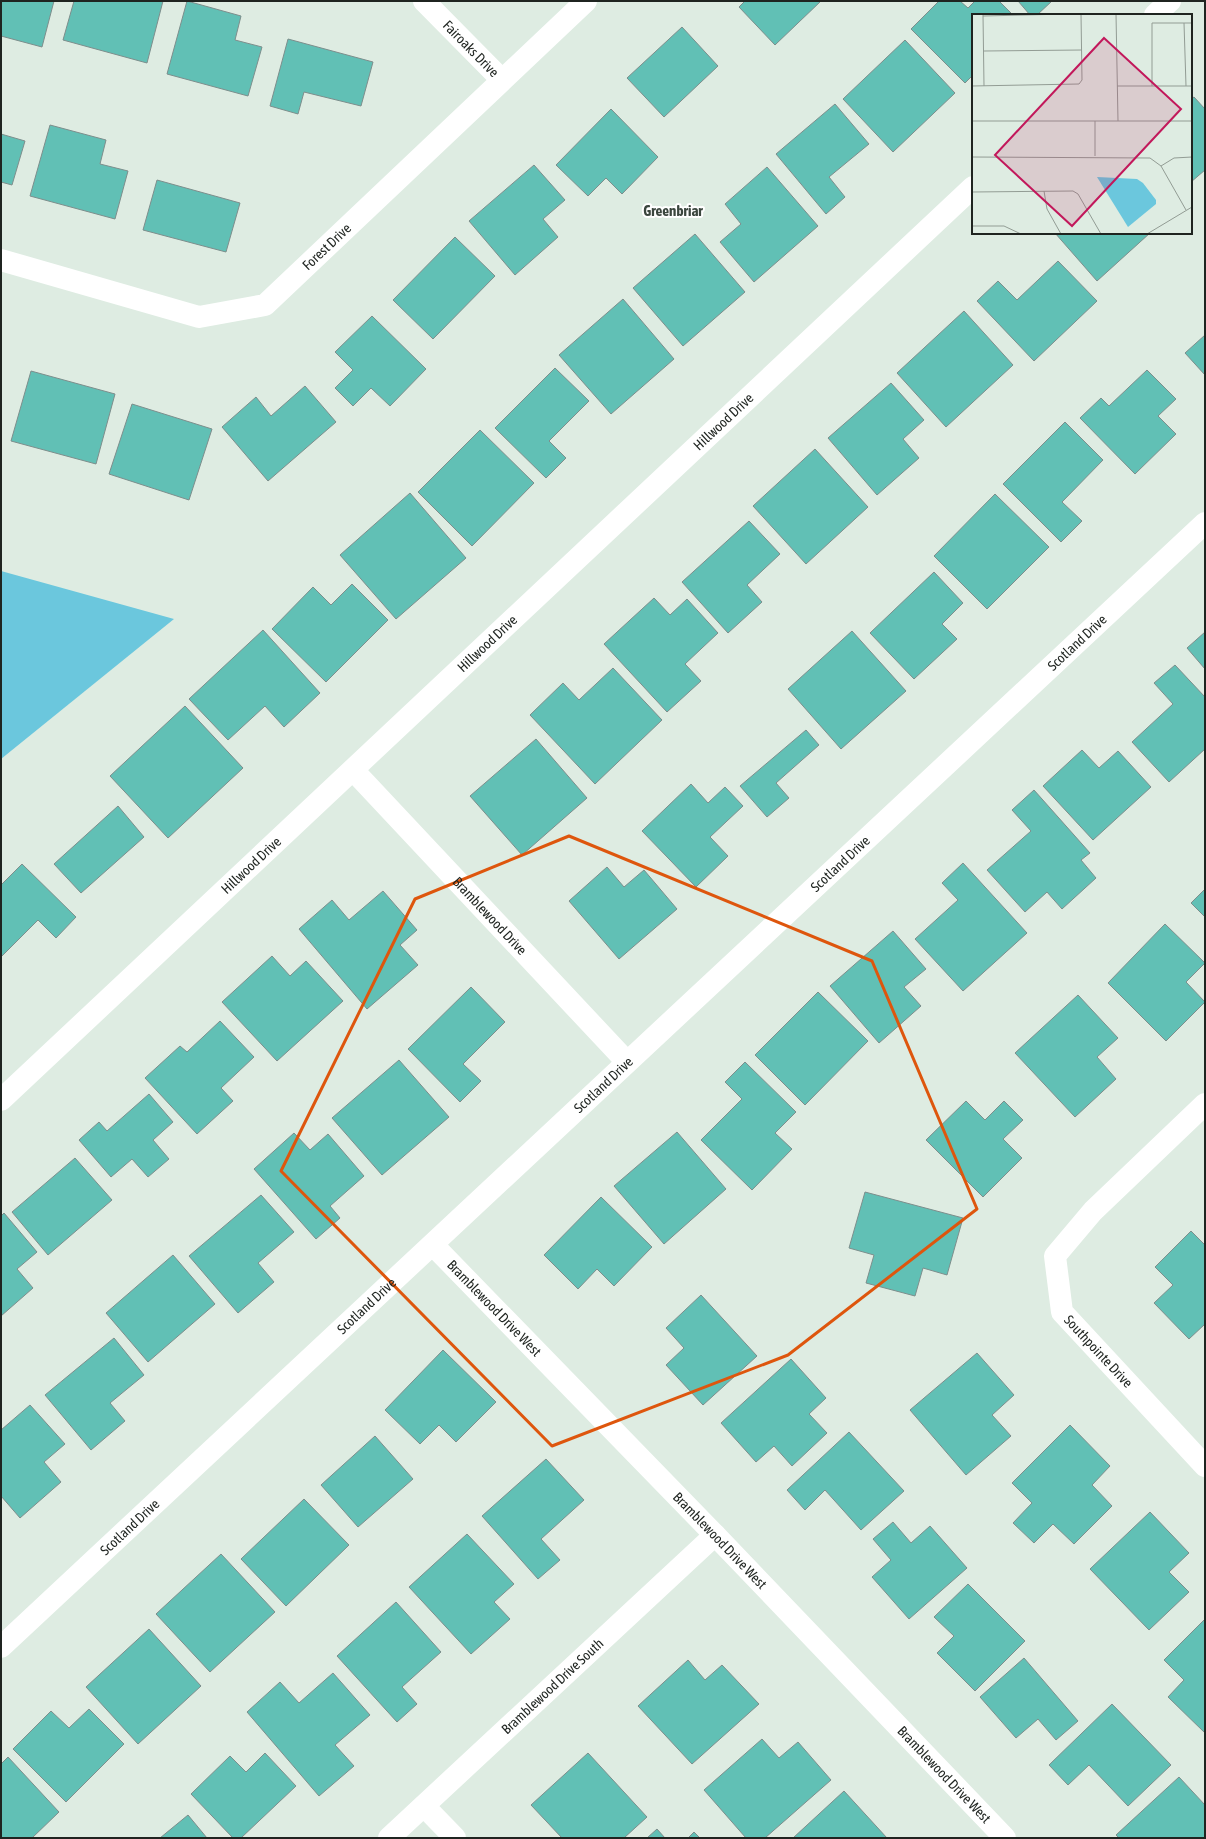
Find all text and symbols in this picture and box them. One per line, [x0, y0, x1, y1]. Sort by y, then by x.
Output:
inset map [972, 14, 1192, 234]
street label: Fairoaks Drive [440, 17, 502, 80]
district label: Greenbriar [643, 202, 703, 219]
street label: Forest Drive [299, 220, 354, 273]
street label: Hillwood Drive [690, 390, 756, 453]
street label: Scotland Drive [1044, 611, 1110, 674]
street label: Hillwood Drive [454, 612, 520, 675]
street label: Scotland Drive [807, 832, 873, 895]
street label: Hillwood Drive [218, 833, 284, 897]
street label: Bramblewood Drive [450, 874, 530, 958]
street label: Scotland Drive [571, 1053, 636, 1116]
street label: Bramblewood Drive West [444, 1257, 545, 1359]
street label: Scotland Drive [334, 1275, 399, 1337]
street label: Southpointe Drive [1061, 1312, 1136, 1391]
street label: Bramblewood Drive West [670, 1489, 770, 1592]
street label: Scotland Drive [97, 1496, 162, 1558]
street label: Bramblewood Drive South [498, 1635, 606, 1737]
street label: Bramblewood Drive West [894, 1723, 994, 1826]

